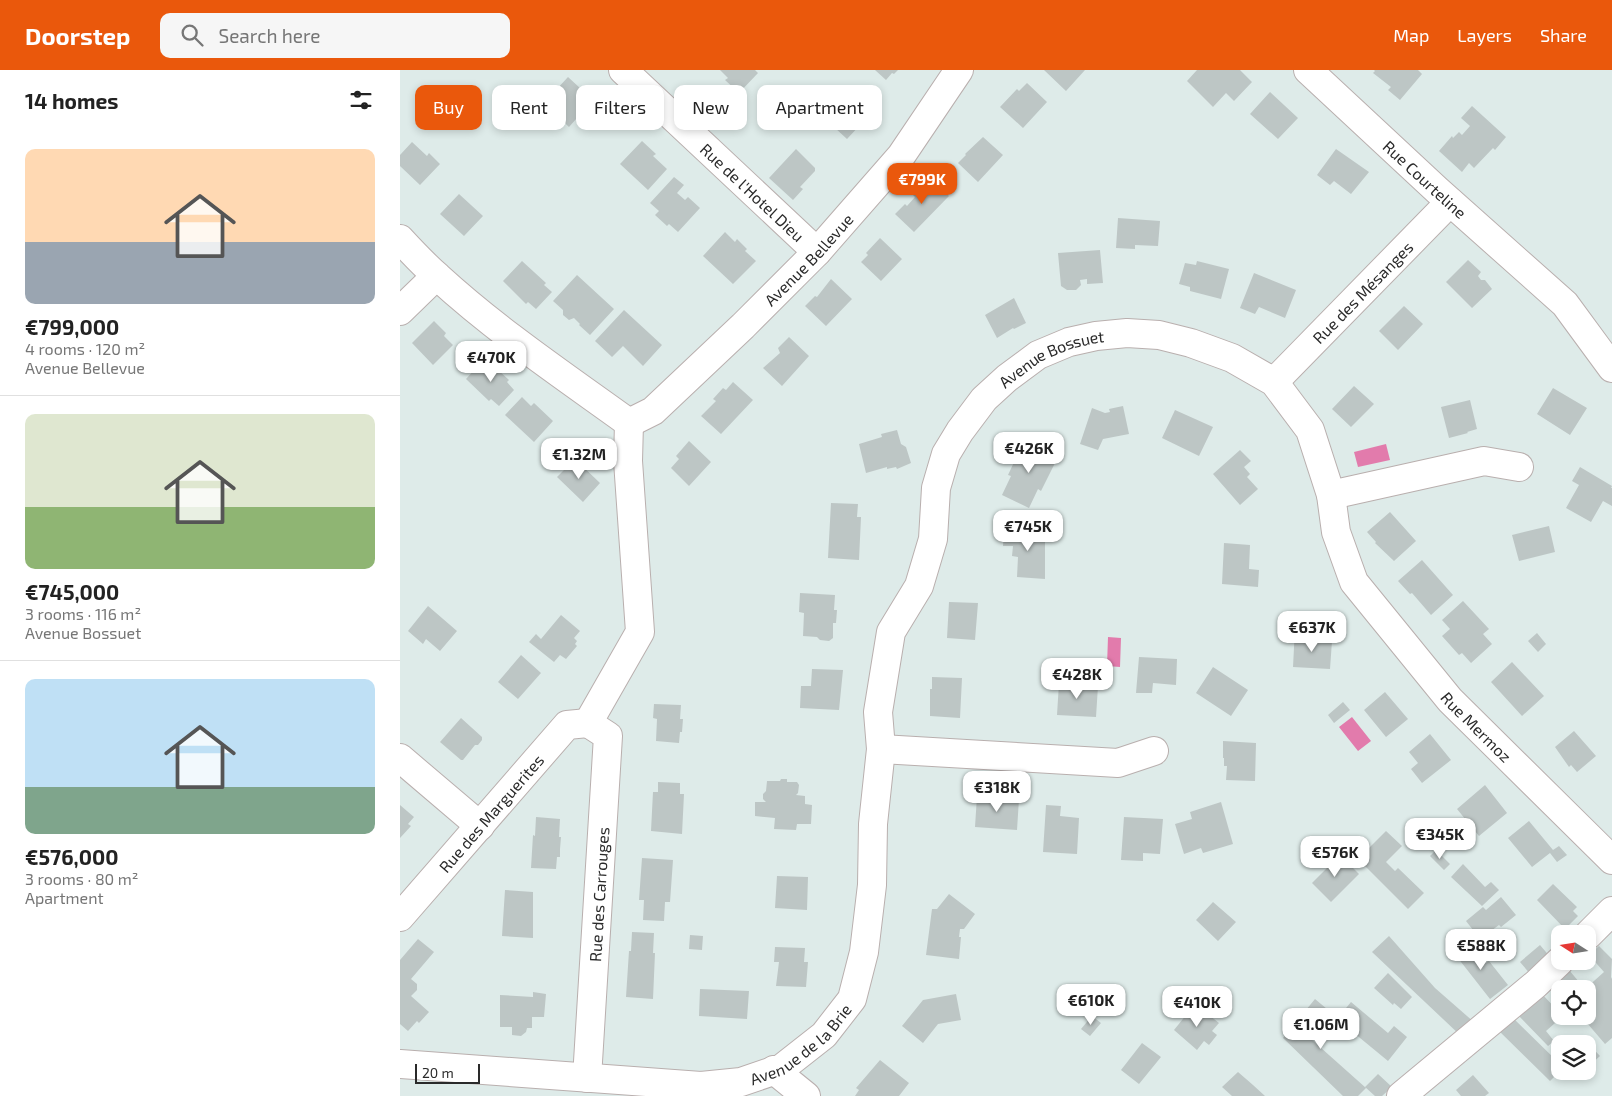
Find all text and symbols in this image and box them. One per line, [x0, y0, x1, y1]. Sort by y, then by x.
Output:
search box [160, 13, 510, 58]
text: Doorstep [25, 21, 130, 50]
icon: search [178, 21, 206, 49]
text: Search here [218, 24, 321, 47]
text: Map [1393, 24, 1429, 46]
text: Layers [1457, 24, 1512, 46]
text: Share [1540, 24, 1587, 46]
chip: Buy [415, 85, 482, 130]
chip: Rent [492, 85, 566, 130]
chip: Filters [576, 85, 664, 130]
chip: New [674, 85, 747, 130]
chip: Apartment [757, 85, 882, 130]
icon: filters [347, 86, 375, 114]
text: 14 homes [25, 88, 119, 113]
street label: Rue Courteline [1380, 136, 1471, 222]
street label: Rue de l'Hotel Dieu [697, 139, 809, 245]
pin: €799K [887, 162, 957, 205]
text: €799K [898, 169, 946, 188]
icon: home [155, 181, 245, 271]
street label: Avenue Bellevue [760, 209, 856, 309]
street label: Rue des Mésanges [1308, 237, 1416, 347]
text: €799,000 [25, 314, 119, 339]
street label: Avenue Bossuet [994, 326, 1105, 391]
text: 4 rooms · 120 m² [25, 339, 145, 358]
pin: €470K [456, 340, 526, 383]
text: €470K [466, 347, 516, 366]
text: Avenue Bellevue [25, 358, 145, 377]
pin: €426K [994, 432, 1064, 474]
pin: €1.32M [538, 438, 620, 480]
text: €426K [1004, 438, 1054, 457]
text: €1.32M [552, 444, 606, 463]
icon: home [155, 447, 245, 537]
pin: €745K [993, 510, 1063, 552]
text: €745K [1004, 516, 1052, 535]
text: €745,000 [25, 579, 119, 604]
text: 3 rooms · 116 m² [25, 604, 141, 623]
pin: €637K [1277, 610, 1347, 653]
text: €637K [1288, 617, 1336, 636]
text: Avenue Bossuet [25, 623, 141, 642]
pin: €428K [1042, 658, 1112, 700]
text: €428K [1052, 664, 1102, 683]
street label: Rue Mermoz [1437, 688, 1516, 765]
icon: home [155, 712, 245, 802]
street label: Rue des Marguerites [434, 750, 547, 876]
pin: €318K [962, 770, 1032, 813]
text: €318K [974, 777, 1020, 796]
pin: €345K [1405, 818, 1475, 860]
text: €345K [1416, 824, 1464, 843]
street label: Rue des Carrouges [585, 826, 612, 962]
pin: €576K [1300, 836, 1370, 878]
text: €576K [1311, 842, 1359, 861]
text: €576,000 [25, 844, 118, 869]
text: 3 rooms · 80 m² [25, 869, 138, 888]
text: Apartment [25, 888, 104, 907]
north arrow [1551, 925, 1596, 970]
map controls [1551, 925, 1596, 1080]
pin: €588K [1446, 928, 1516, 971]
text: €588K [1456, 935, 1506, 954]
button: locate [1551, 980, 1596, 1025]
pin: €610K [1056, 984, 1126, 1026]
pin: €410K [1162, 986, 1232, 1028]
text: €610K [1068, 990, 1114, 1009]
text: €410K [1173, 992, 1221, 1011]
street label: Avenue de la Brie [747, 1000, 855, 1088]
pin: €1.06M [1280, 1008, 1362, 1050]
text: €1.06M [1293, 1014, 1349, 1033]
button: layers [1551, 1035, 1596, 1080]
scale bar [415, 1061, 480, 1084]
text: 20 m [422, 1064, 454, 1081]

